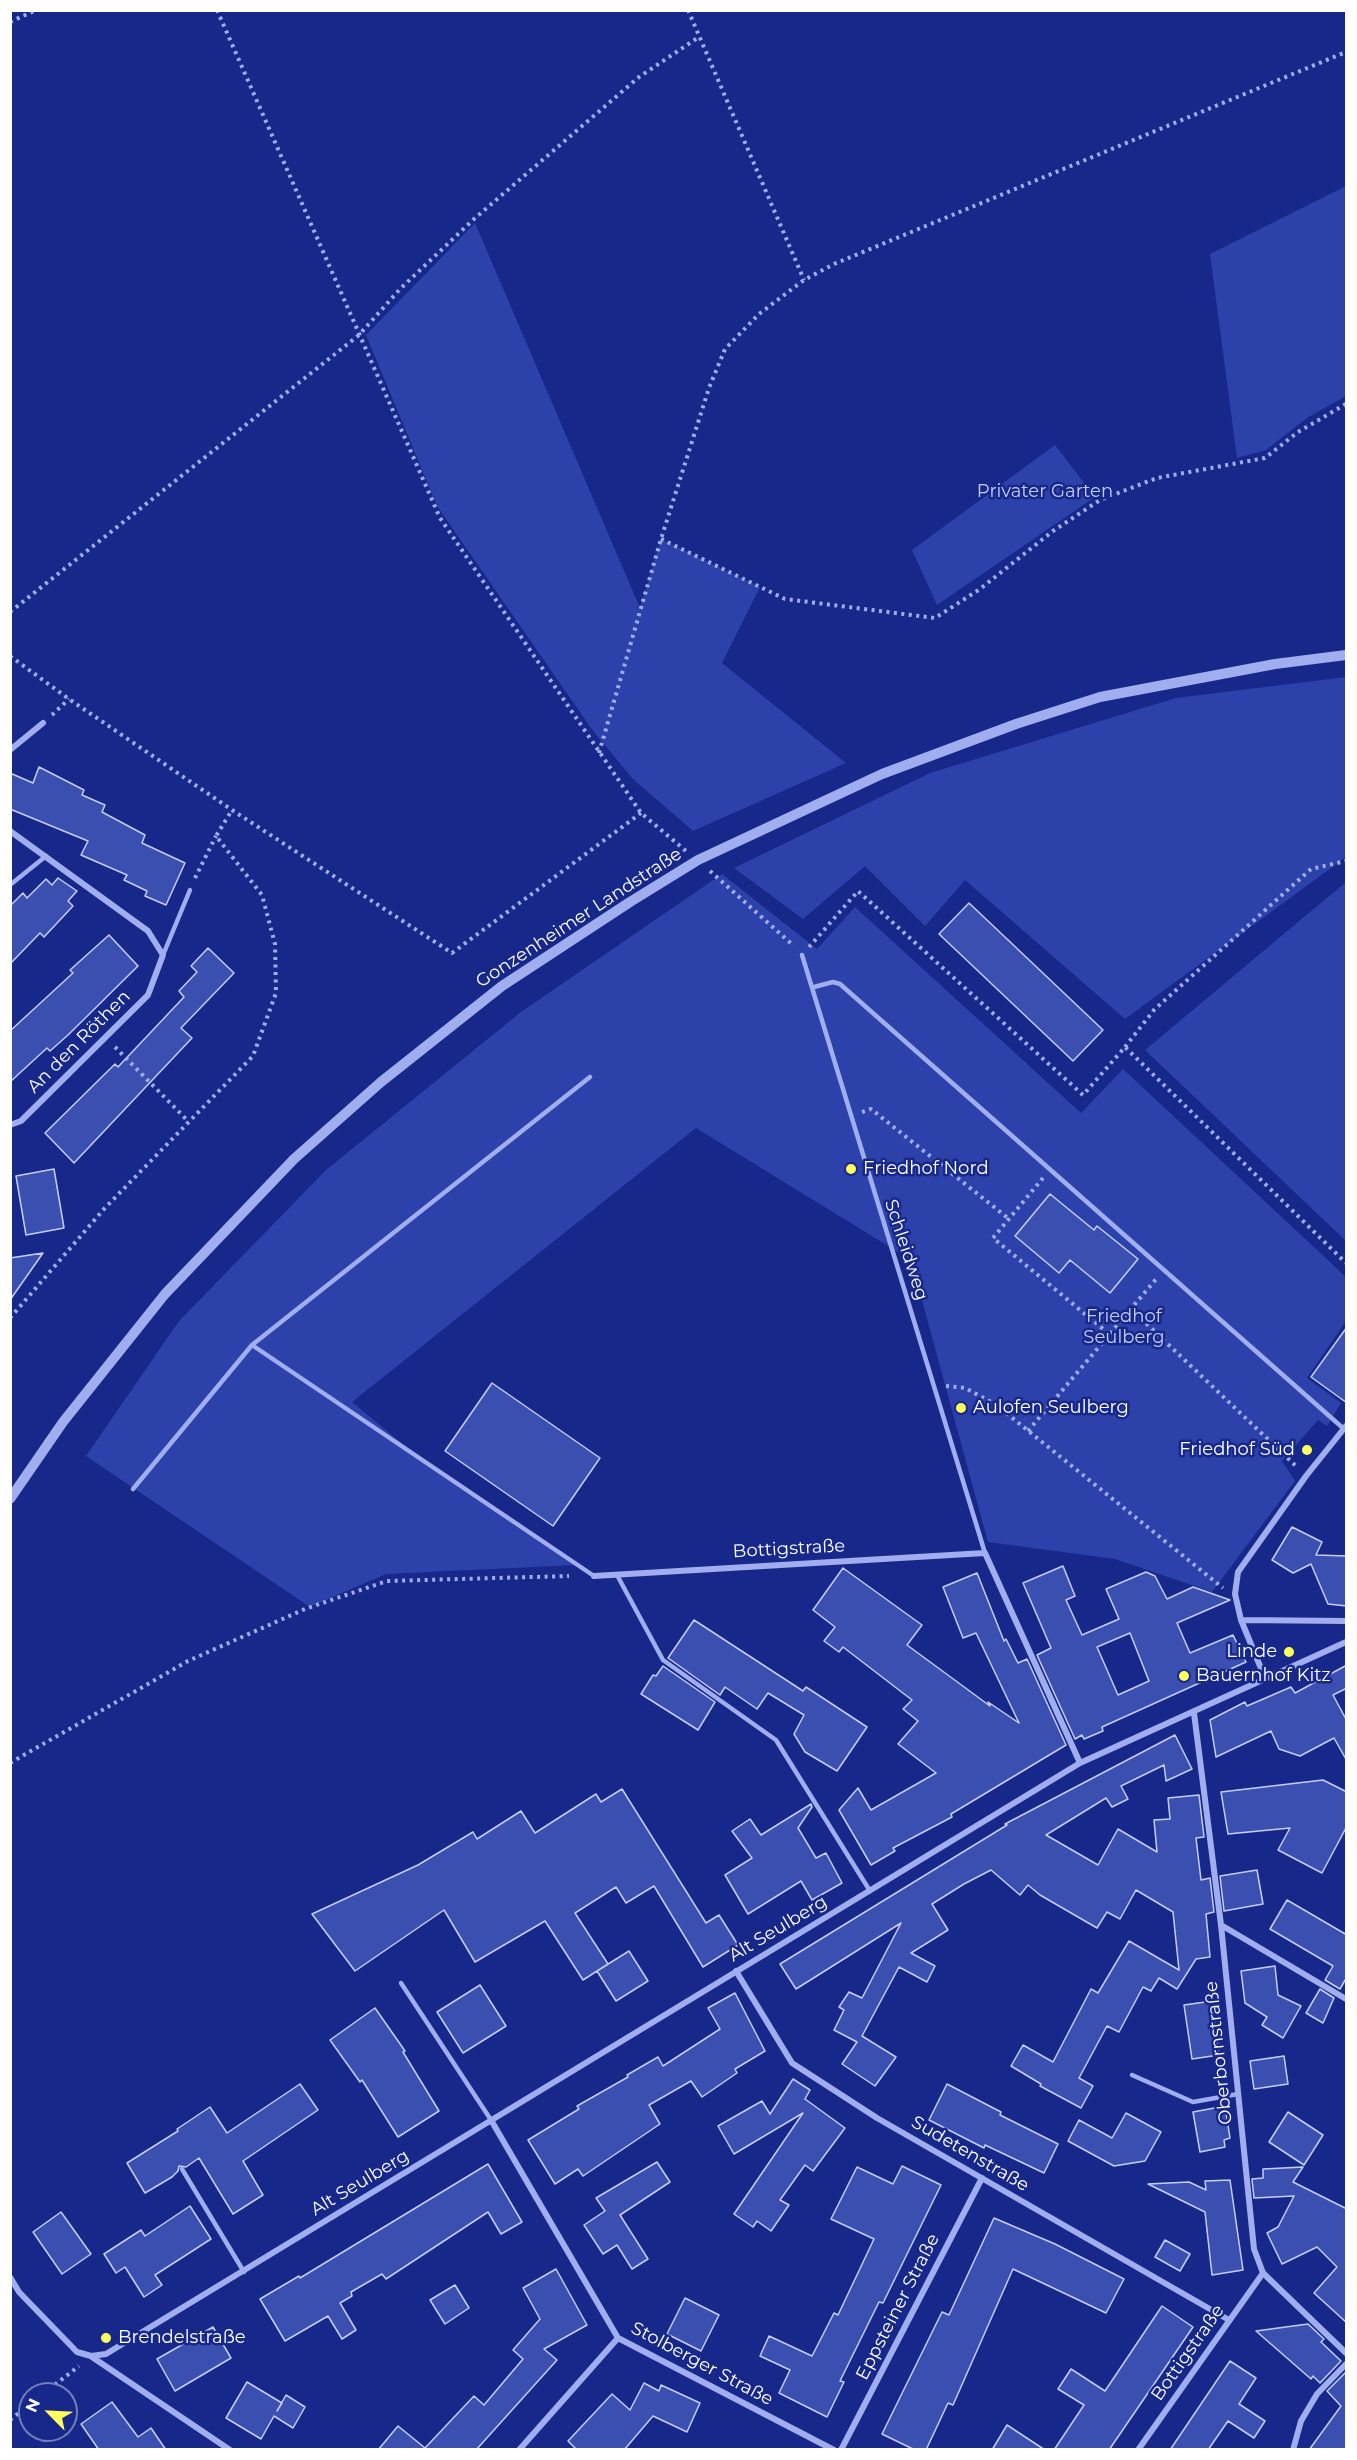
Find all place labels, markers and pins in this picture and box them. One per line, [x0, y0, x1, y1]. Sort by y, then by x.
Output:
place label: Friedhof Nord [863, 1158, 989, 1180]
marker: Friedhof Nord [844, 1162, 858, 1176]
place label: Aulofen Seulberg [973, 1397, 1129, 1419]
marker: Aulofen Seulberg [954, 1401, 968, 1415]
place label: Friedhof Süd [1179, 1439, 1295, 1461]
marker: Friedhof Süd [1300, 1443, 1314, 1457]
place label: Linde [1226, 1641, 1277, 1663]
marker: Linde [1282, 1645, 1296, 1659]
place label: Bauernhof Kitz [1196, 1665, 1331, 1687]
marker: Bauernhof Kitz [1177, 1669, 1191, 1683]
place label: Brendelstraße [118, 2327, 246, 2349]
marker: Brendelstraße [99, 2331, 113, 2345]

